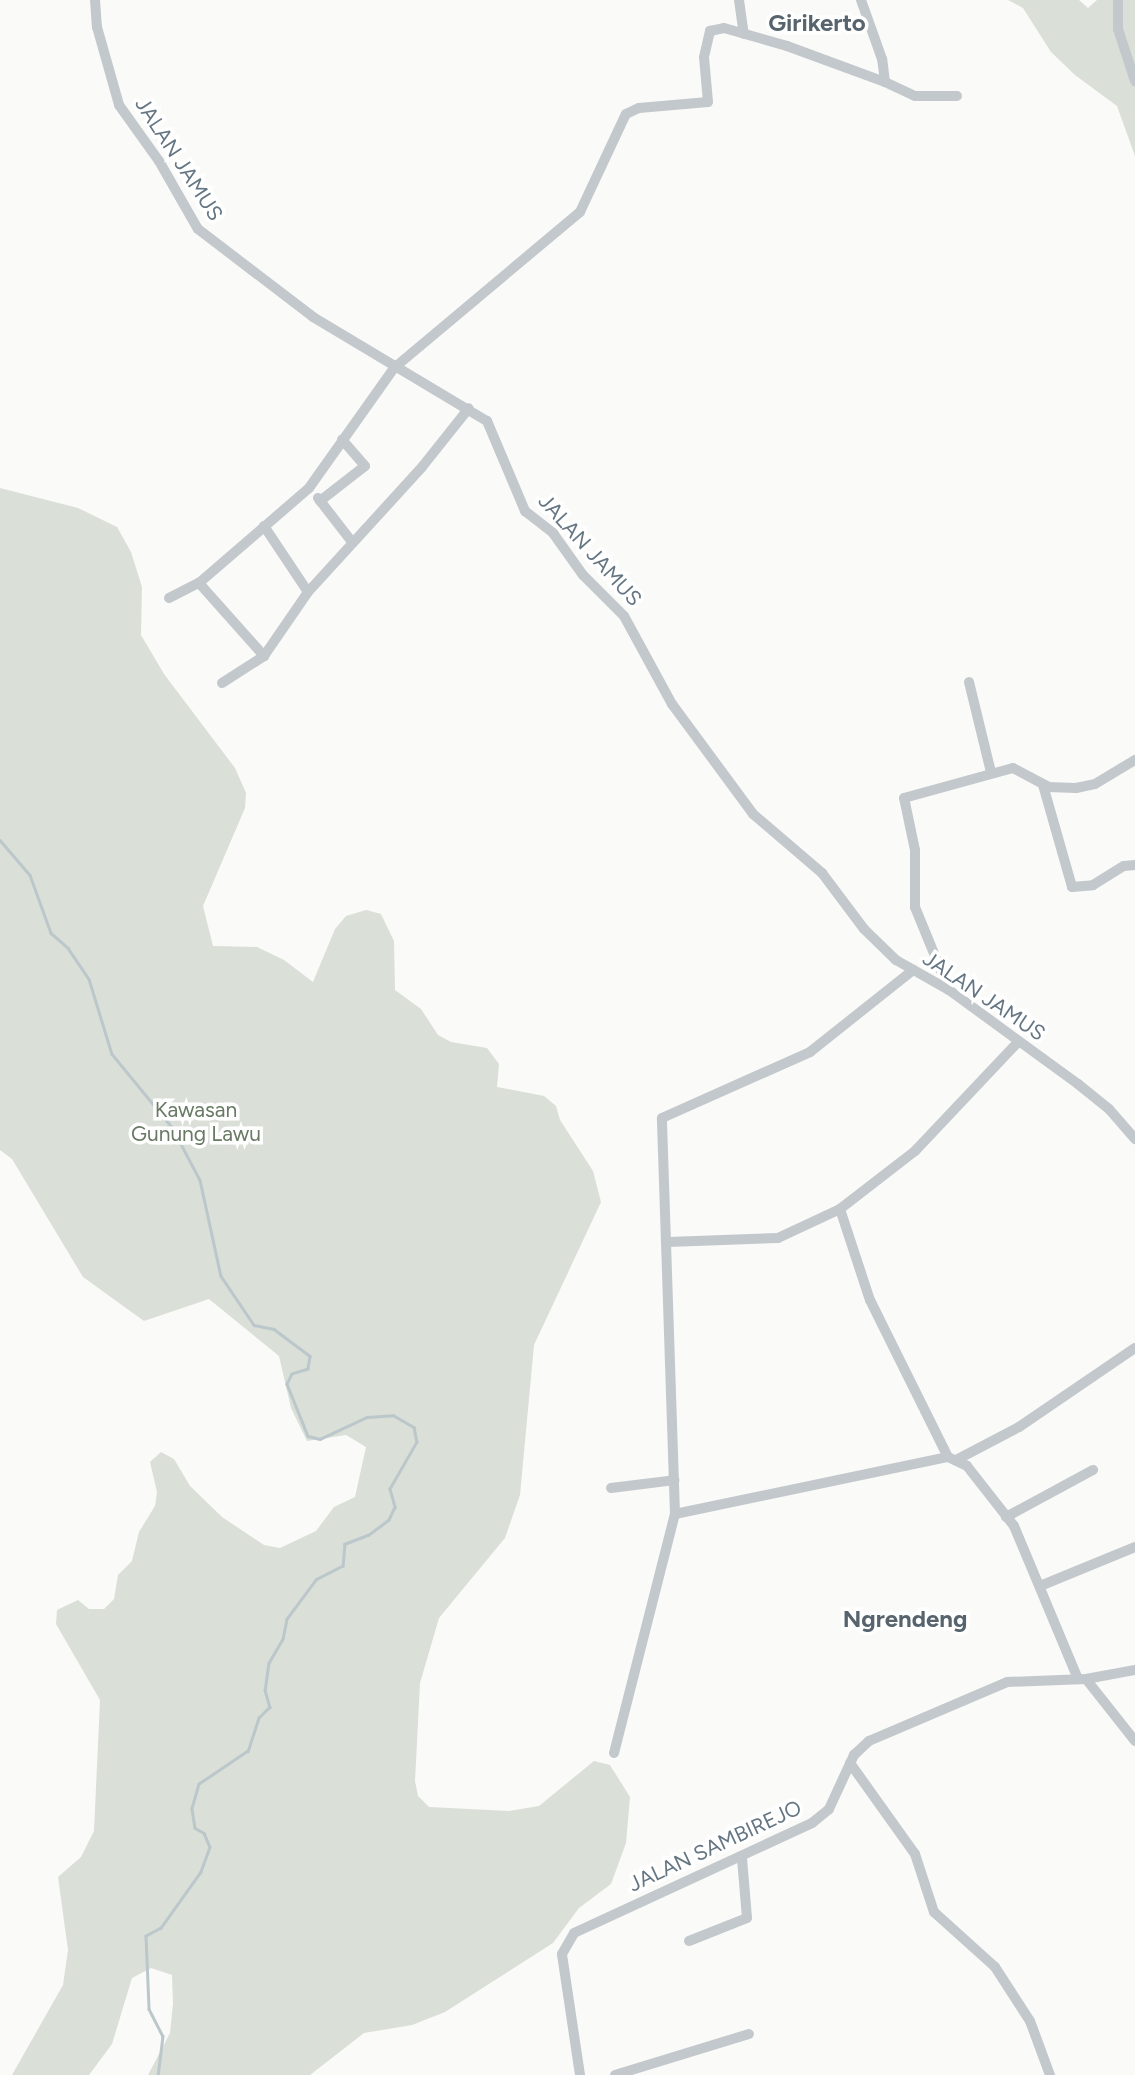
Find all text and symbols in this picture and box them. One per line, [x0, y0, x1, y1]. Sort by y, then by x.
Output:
district label: Girikerto [768, 9, 866, 37]
street label: JALAN JAMUS [130, 93, 228, 225]
street label: JALAN JAMUS [533, 489, 647, 611]
street label: JALAN JAMUS [918, 946, 1050, 1046]
park label: Kawasan Gunung Lawu [131, 1097, 261, 1147]
district label: Ngrendeng [843, 1605, 967, 1633]
street label: JALAN SAMBIREJO [625, 1795, 805, 1897]

